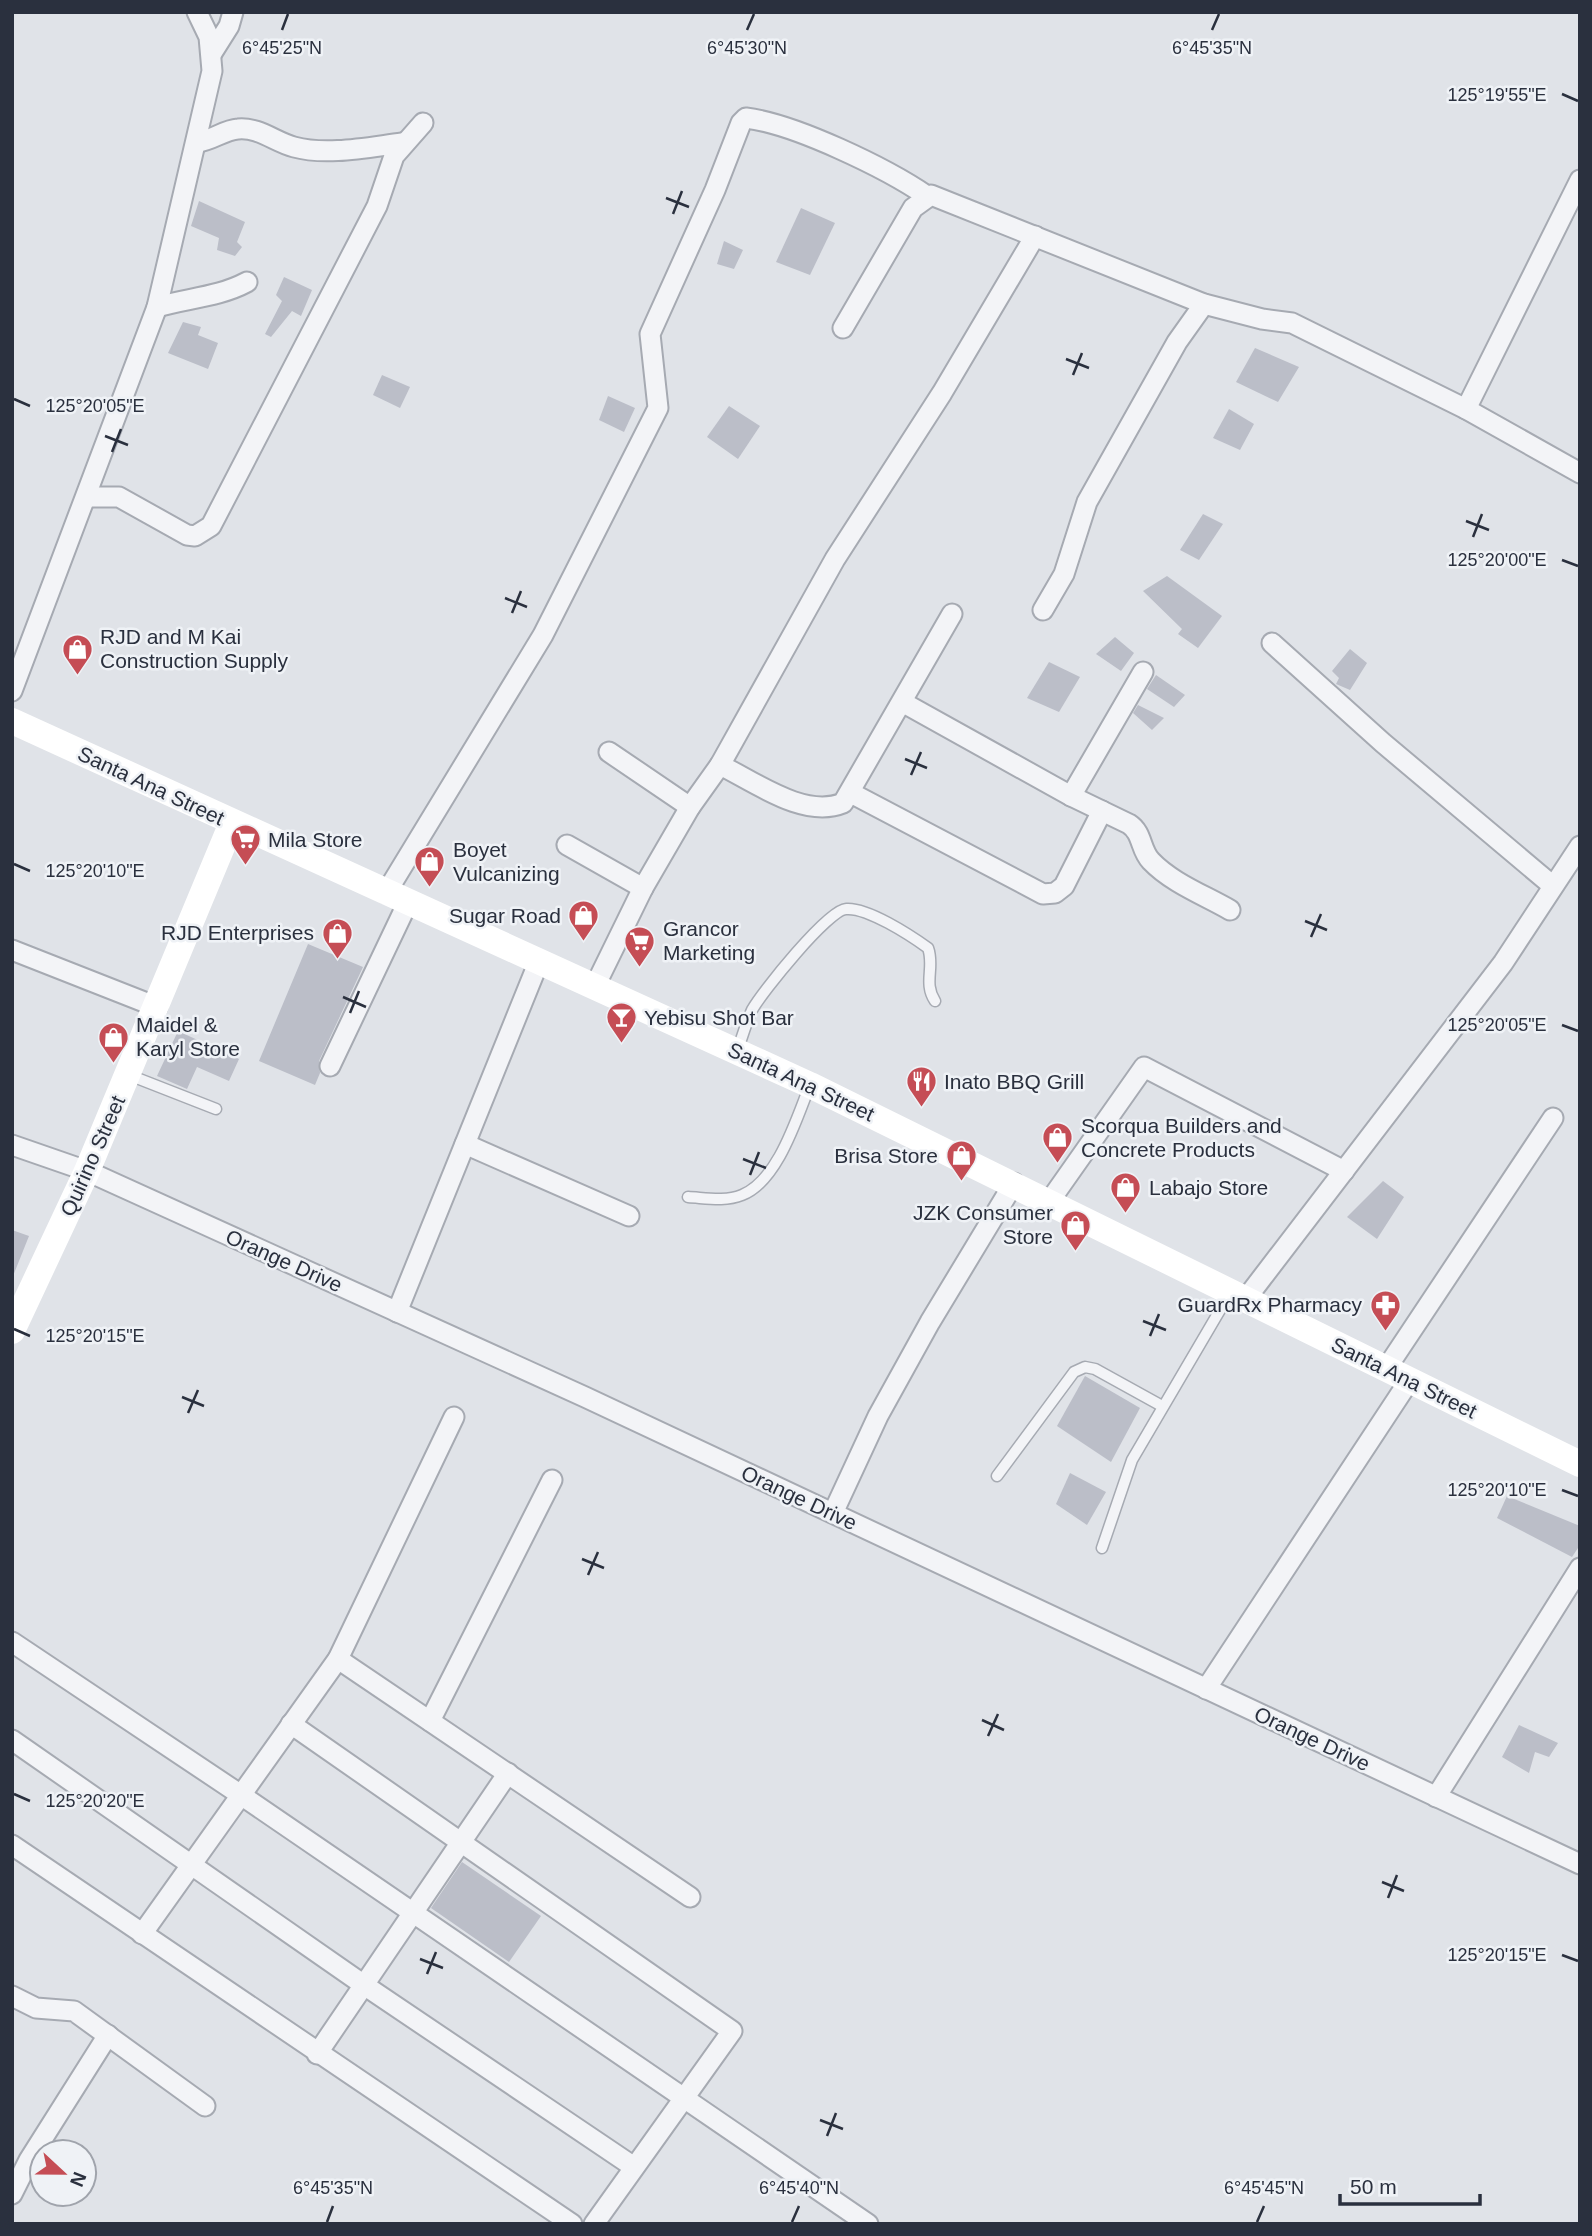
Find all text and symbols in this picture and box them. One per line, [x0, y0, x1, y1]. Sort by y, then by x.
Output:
text: 6°45'25"N [242, 38, 322, 58]
text: 6°45'30"N [707, 38, 787, 58]
text: 6°45'35"N [1172, 38, 1252, 58]
text: 125°19'55"E [1447, 85, 1547, 105]
text: 125°20'05"E [45, 396, 145, 416]
text: 125°20'00"E [1447, 550, 1547, 570]
place label: RJD and M Kai Construction Supply [100, 625, 288, 672]
shop icon: RJD and M Kai Construction Supply [60, 632, 94, 676]
street label: Santa Ana Street [74, 742, 228, 830]
supermarket icon: Mila Store [228, 823, 262, 867]
place label: Mila Store [268, 828, 363, 851]
place label: Boyet Vulcanizing [453, 838, 560, 885]
shop icon: Boyet Vulcanizing [413, 845, 447, 889]
text: 125°20'10"E [45, 861, 145, 881]
shop icon: Sugar Road [567, 899, 601, 943]
place label: Sugar Road [449, 904, 561, 927]
shop icon: RJD Enterprises [320, 916, 354, 960]
place label: Grancor Marketing [663, 917, 755, 964]
place label: RJD Enterprises [161, 921, 314, 944]
supermarket icon: Grancor Marketing [623, 924, 657, 968]
bar icon: Yebisu Shot Bar [604, 1001, 638, 1045]
place label: Yebisu Shot Bar [644, 1006, 794, 1029]
place label: Maidel & Karyl Store [136, 1013, 240, 1060]
text: 125°20'05"E [1447, 1015, 1547, 1035]
shop icon: Maidel & Karyl Store [96, 1020, 130, 1064]
street label: Santa Ana Street [724, 1038, 878, 1126]
restaurant icon: Inato BBQ Grill [904, 1065, 938, 1109]
place label: Inato BBQ Grill [944, 1070, 1084, 1093]
street label: Quirino Street [56, 1092, 129, 1220]
place label: Scorqua Builders and Concrete Products [1081, 1114, 1282, 1161]
shop icon: Scorqua Builders and Concrete Products [1041, 1121, 1075, 1165]
shop icon: Brisa Store [944, 1139, 978, 1183]
place label: Brisa Store [834, 1144, 938, 1167]
shop icon: Labajo Store [1109, 1171, 1143, 1215]
place label: Labajo Store [1149, 1176, 1268, 1199]
place label: JZK Consumer Store [913, 1201, 1053, 1248]
shop icon: JZK Consumer Store [1059, 1208, 1093, 1252]
street label: Orange Drive [222, 1225, 346, 1296]
pharmacy icon: GuardRx Pharmacy [1368, 1288, 1402, 1332]
place label: GuardRx Pharmacy [1178, 1293, 1362, 1316]
text: 125°20'15"E [45, 1326, 145, 1346]
street label: Santa Ana Street [1328, 1332, 1481, 1423]
street label: Orange Drive [738, 1461, 861, 1534]
text: 125°20'10"E [1447, 1480, 1547, 1500]
street label: Orange Drive [1251, 1702, 1374, 1775]
text: 125°20'20"E [45, 1791, 145, 1811]
text: 125°20'15"E [1447, 1945, 1547, 1965]
north arrow [28, 2138, 98, 2208]
scale bar [1340, 2162, 1480, 2206]
text: N [66, 2169, 91, 2189]
text: 50 m [1350, 2175, 1397, 2198]
text: 6°45'35"N [293, 2178, 373, 2198]
text: 6°45'40"N [759, 2178, 839, 2198]
text: 6°45'45"N [1224, 2178, 1304, 2198]

